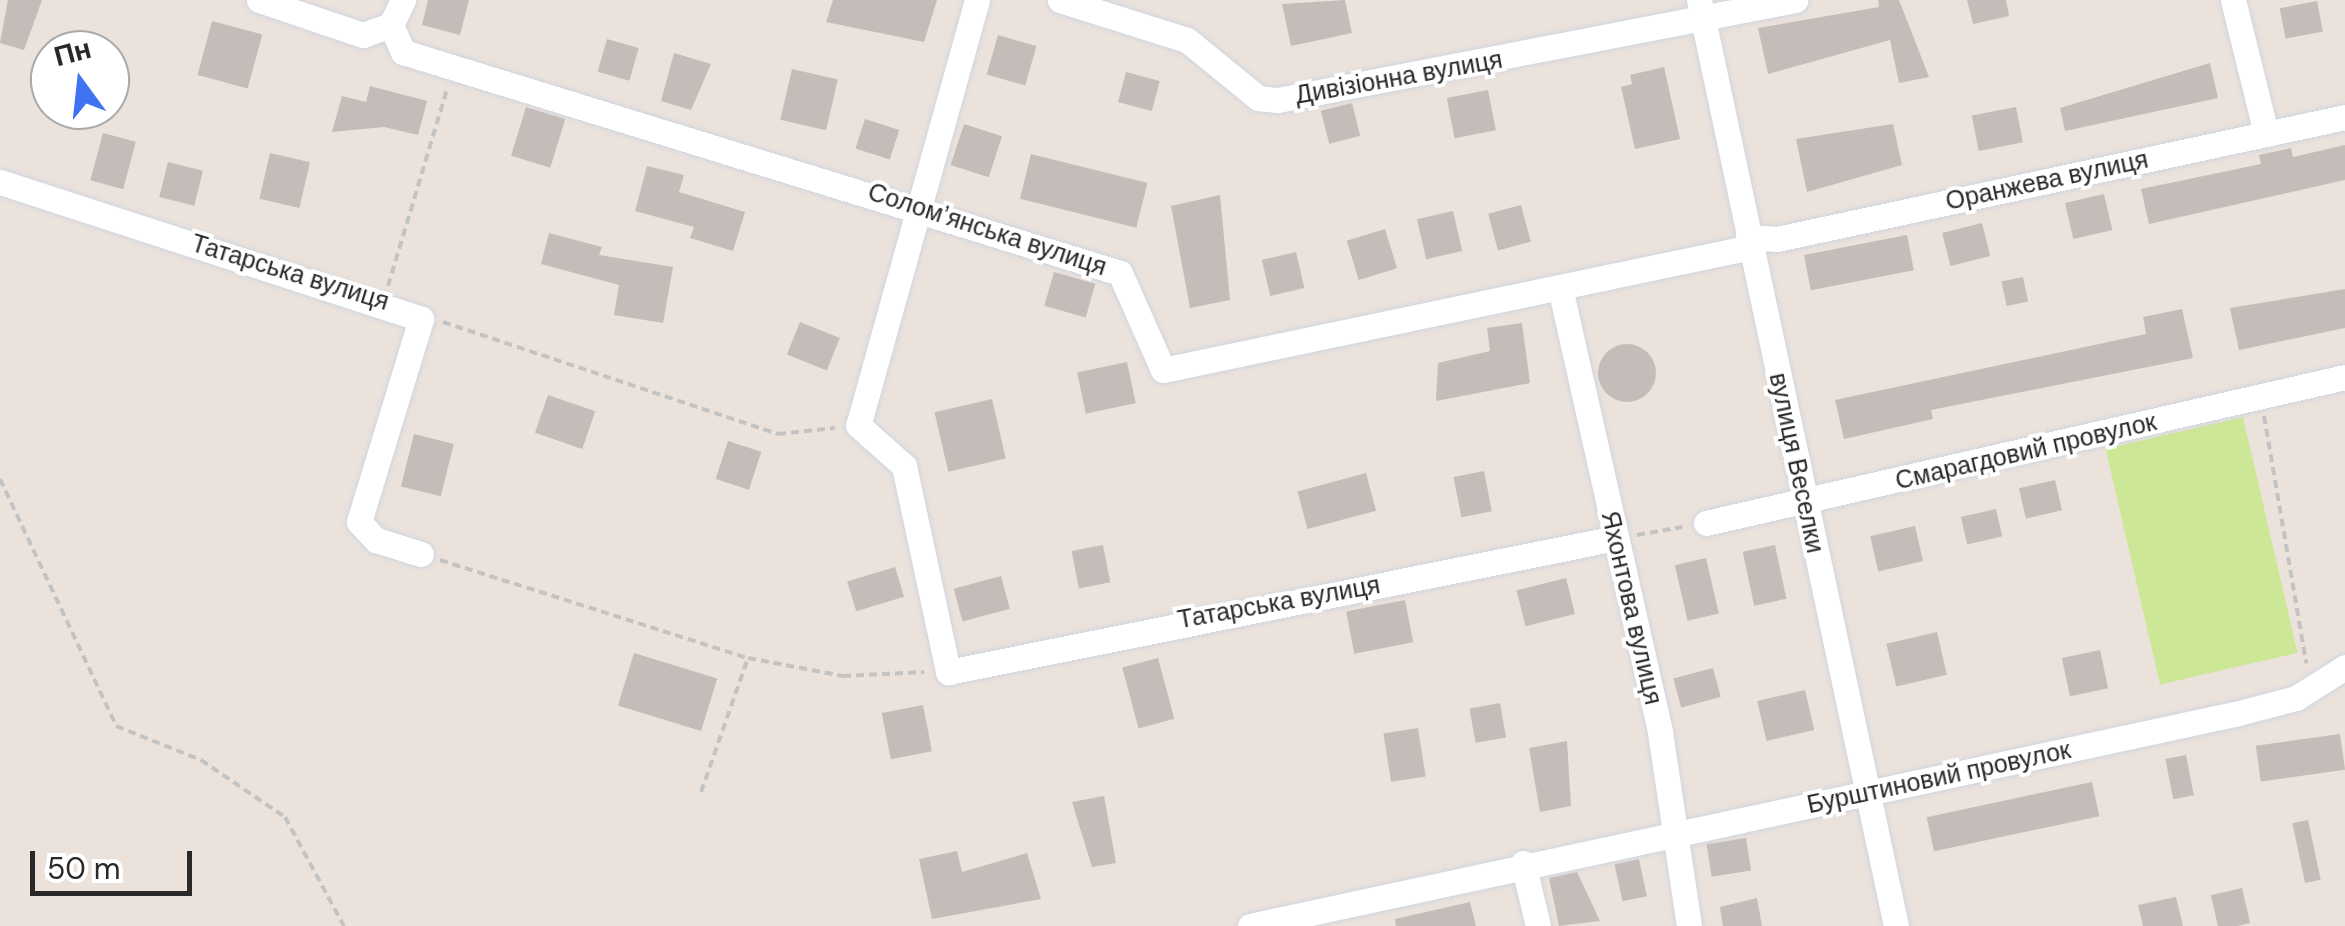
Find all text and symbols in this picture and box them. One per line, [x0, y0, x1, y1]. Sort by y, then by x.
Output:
north arrow [30, 30, 130, 130]
text: Пн [50, 30, 95, 75]
street label: Дивізіонна вулиця [1293, 45, 1505, 111]
street label: Оранжева вулиця [1943, 145, 2151, 217]
street label: Соломʼянська вулиця [864, 177, 1110, 283]
street label: Татарська вулиця [188, 229, 392, 317]
street label: вулиця Веселки [1762, 370, 1830, 556]
street label: Смарагдовий провулок [1893, 407, 2159, 497]
street label: Яхонтова вулиця [1594, 508, 1668, 708]
street label: Татарська вулиця [1175, 570, 1383, 636]
street label: Бурштиновий провулок [1804, 735, 2074, 821]
scale bar [35, 831, 198, 893]
text: 50 m [47, 849, 121, 888]

